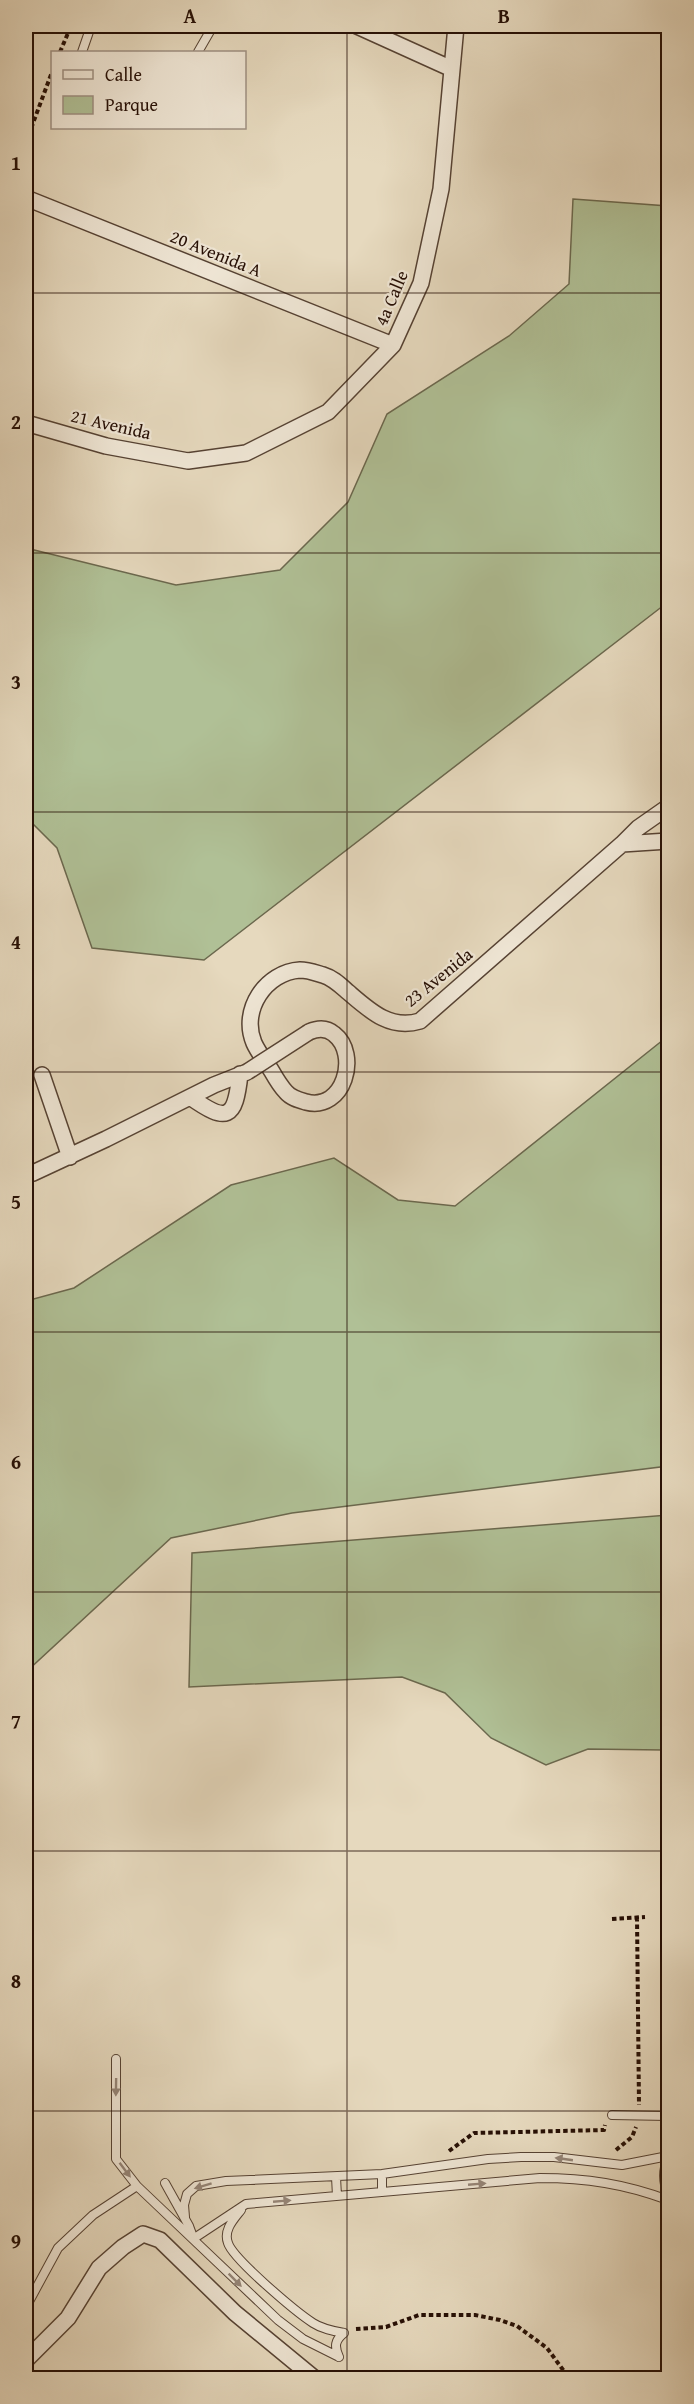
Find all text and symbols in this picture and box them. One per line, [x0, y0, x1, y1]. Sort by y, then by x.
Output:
text: A [184, 1, 197, 30]
text: B [498, 1, 510, 30]
legend [51, 51, 246, 129]
text: Calle [105, 61, 142, 88]
text: Parque [105, 91, 158, 118]
text: 1 [11, 148, 21, 177]
street label: 20 Avenida A [166, 222, 266, 284]
street label: 4a Calle [367, 266, 415, 330]
street label: 21 Avenida [68, 402, 154, 446]
text: 2 [11, 407, 21, 436]
text: 3 [11, 667, 21, 696]
text: 4 [11, 927, 21, 956]
street label: 23 Avenida [398, 941, 479, 1013]
text: 5 [11, 1187, 21, 1216]
text: 6 [11, 1447, 21, 1476]
text: 7 [11, 1706, 21, 1735]
text: 8 [11, 1966, 21, 1995]
one-way arrow [111, 2077, 121, 2096]
one-way arrow [554, 2154, 573, 2163]
one-way arrow [118, 2163, 130, 2178]
one-way arrow [467, 2179, 486, 2189]
one-way arrow [194, 2182, 212, 2191]
one-way arrow [273, 2196, 292, 2206]
text: 9 [11, 2226, 21, 2255]
one-way arrow [228, 2273, 243, 2287]

